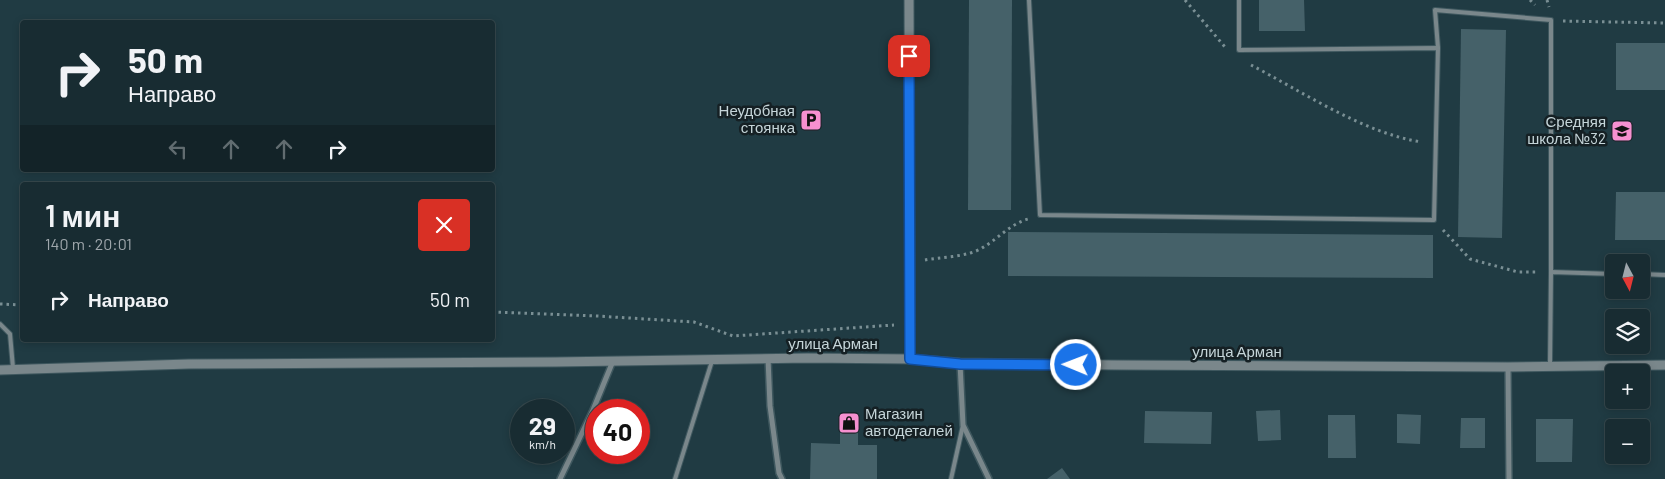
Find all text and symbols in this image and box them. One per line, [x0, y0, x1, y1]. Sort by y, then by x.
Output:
pin [888, 35, 930, 77]
text: 50 m [128, 38, 203, 80]
icon: right [45, 40, 110, 105]
icon: arrive [895, 42, 923, 70]
text: Направо [128, 80, 216, 106]
place label: Неудобная стоянка [719, 101, 796, 136]
parking icon: Неудобная стоянка [799, 108, 823, 132]
place label: Средняя школа №32 [1527, 112, 1606, 147]
school or university icon: Средняя школа №32 [1610, 119, 1634, 143]
icon: left [164, 135, 192, 163]
icon: ahead [217, 135, 245, 163]
icon: ahead [270, 135, 298, 163]
icon: right [323, 135, 351, 163]
text: 1 мин [45, 197, 120, 233]
button: close [418, 199, 470, 251]
text: 140 m · 20:01 [45, 234, 132, 253]
north arrow [1605, 254, 1650, 299]
map controls [1605, 254, 1650, 464]
icon: right [45, 286, 73, 314]
text: Направо [88, 288, 169, 311]
text: 50 m [430, 288, 470, 311]
button: layers [1605, 309, 1650, 354]
street label: улица Арман [788, 334, 878, 352]
position arrow [1049, 338, 1101, 390]
street label: улица Арман [1192, 342, 1282, 360]
button: + [1605, 364, 1650, 409]
speed limit sign: 40 [585, 399, 650, 464]
place label: Магазин автодеталей [865, 404, 953, 439]
text: 29 [529, 410, 556, 440]
shop icon: Магазин автодеталей [837, 411, 861, 435]
button: − [1605, 419, 1650, 464]
text: km/h [529, 437, 556, 451]

